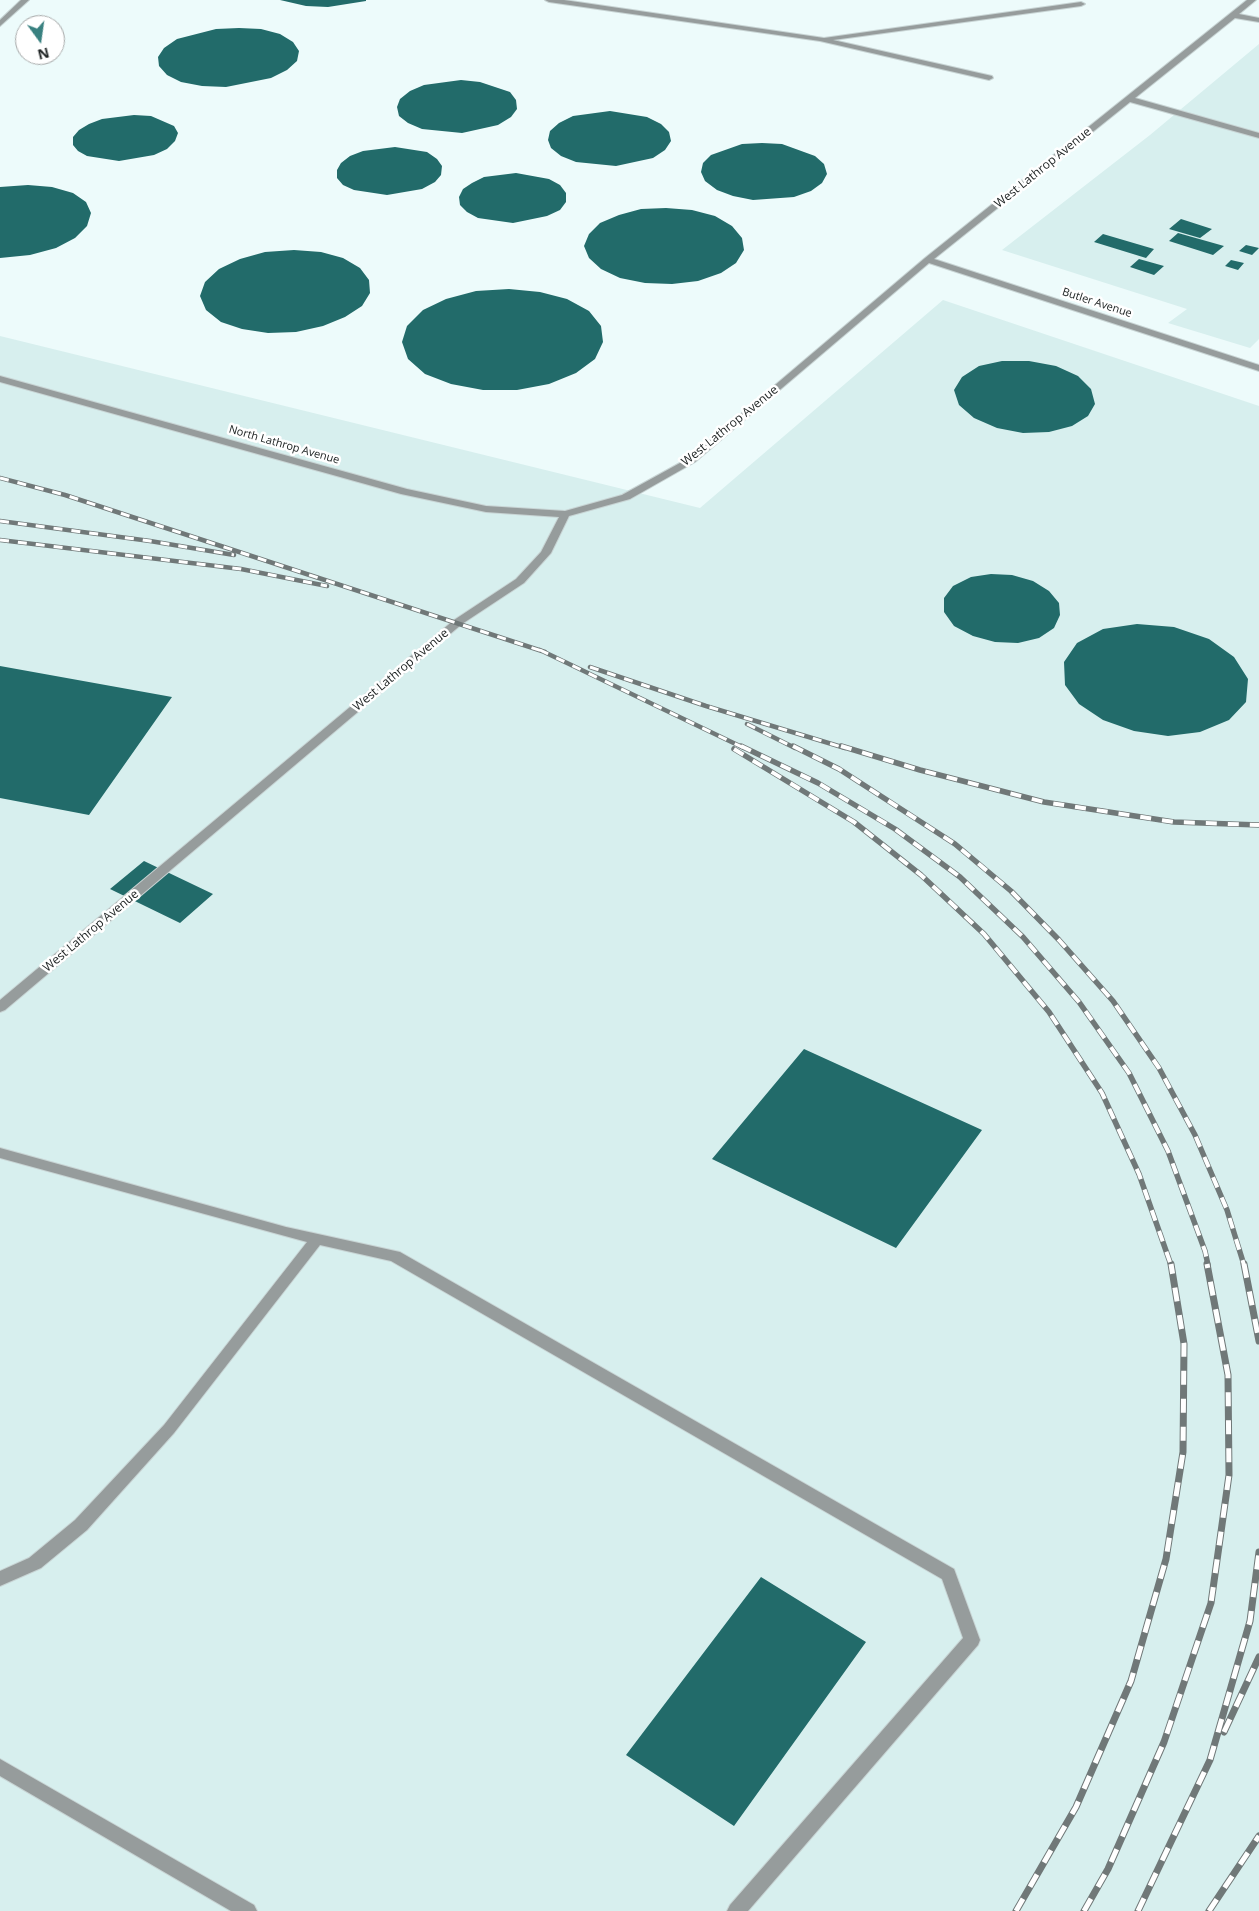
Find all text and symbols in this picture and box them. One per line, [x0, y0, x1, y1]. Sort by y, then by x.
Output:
north arrow [15, 15, 65, 65]
text: N [36, 43, 51, 65]
street label: West Lathrop Avenue [992, 125, 1094, 211]
street label: Butler Avenue [1061, 286, 1133, 320]
street label: West Lathrop Avenue [679, 383, 781, 469]
street label: North Lathrop Avenue [227, 423, 341, 467]
street label: West Lathrop Avenue [350, 626, 452, 714]
street label: West Lathrop Avenue [40, 887, 142, 975]

